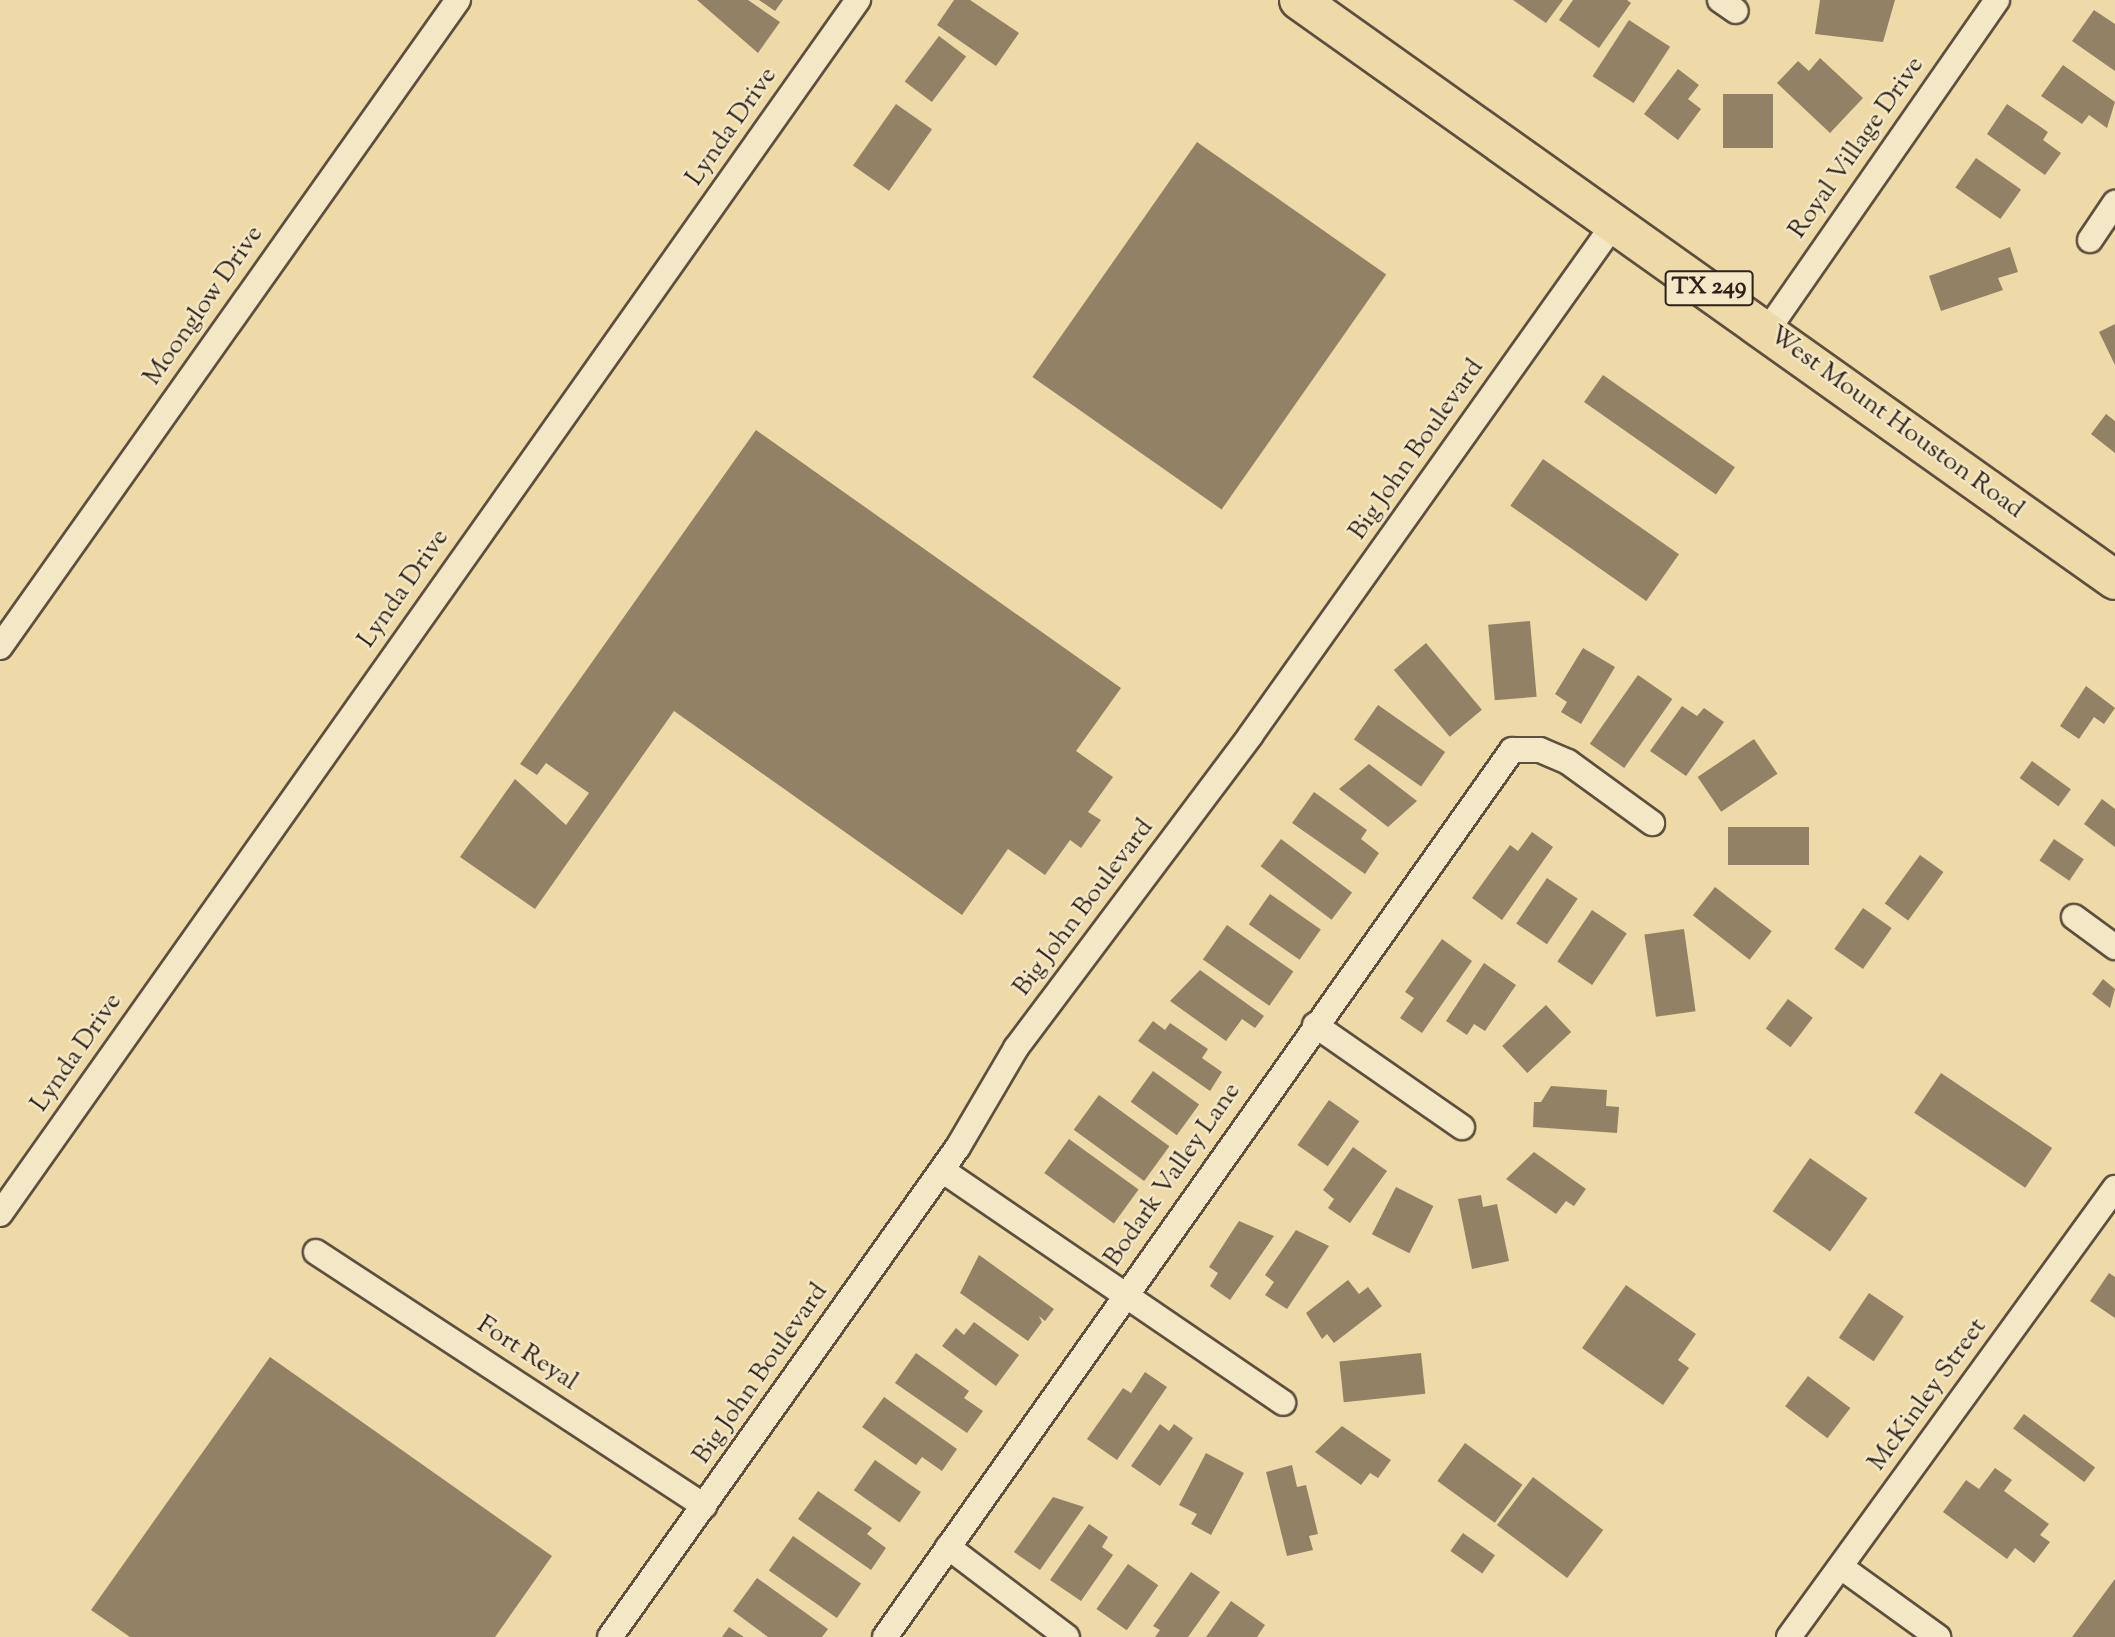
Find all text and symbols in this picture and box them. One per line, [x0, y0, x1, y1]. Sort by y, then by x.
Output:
street label: Royal Village Drive [1783, 51, 1931, 245]
street label: Lynda Drive [680, 62, 784, 192]
street label: Moonglow Drive [137, 220, 271, 392]
road number: TX 249 [1664, 268, 1754, 309]
street label: West Mount Houston Road [1762, 320, 2030, 526]
street label: Big John Boulevard [1343, 354, 1491, 546]
street label: Lynda Drive [352, 524, 456, 654]
street label: Big John Boulevard [1007, 813, 1161, 1003]
street label: Lynda Drive [25, 988, 129, 1118]
street label: Bodark Valley Lane [1098, 1077, 1248, 1273]
street label: Big John Boulevard [687, 1278, 835, 1470]
street label: Fort Reyal [471, 1310, 583, 1398]
street label: McKinley Street [1862, 1313, 1994, 1477]

